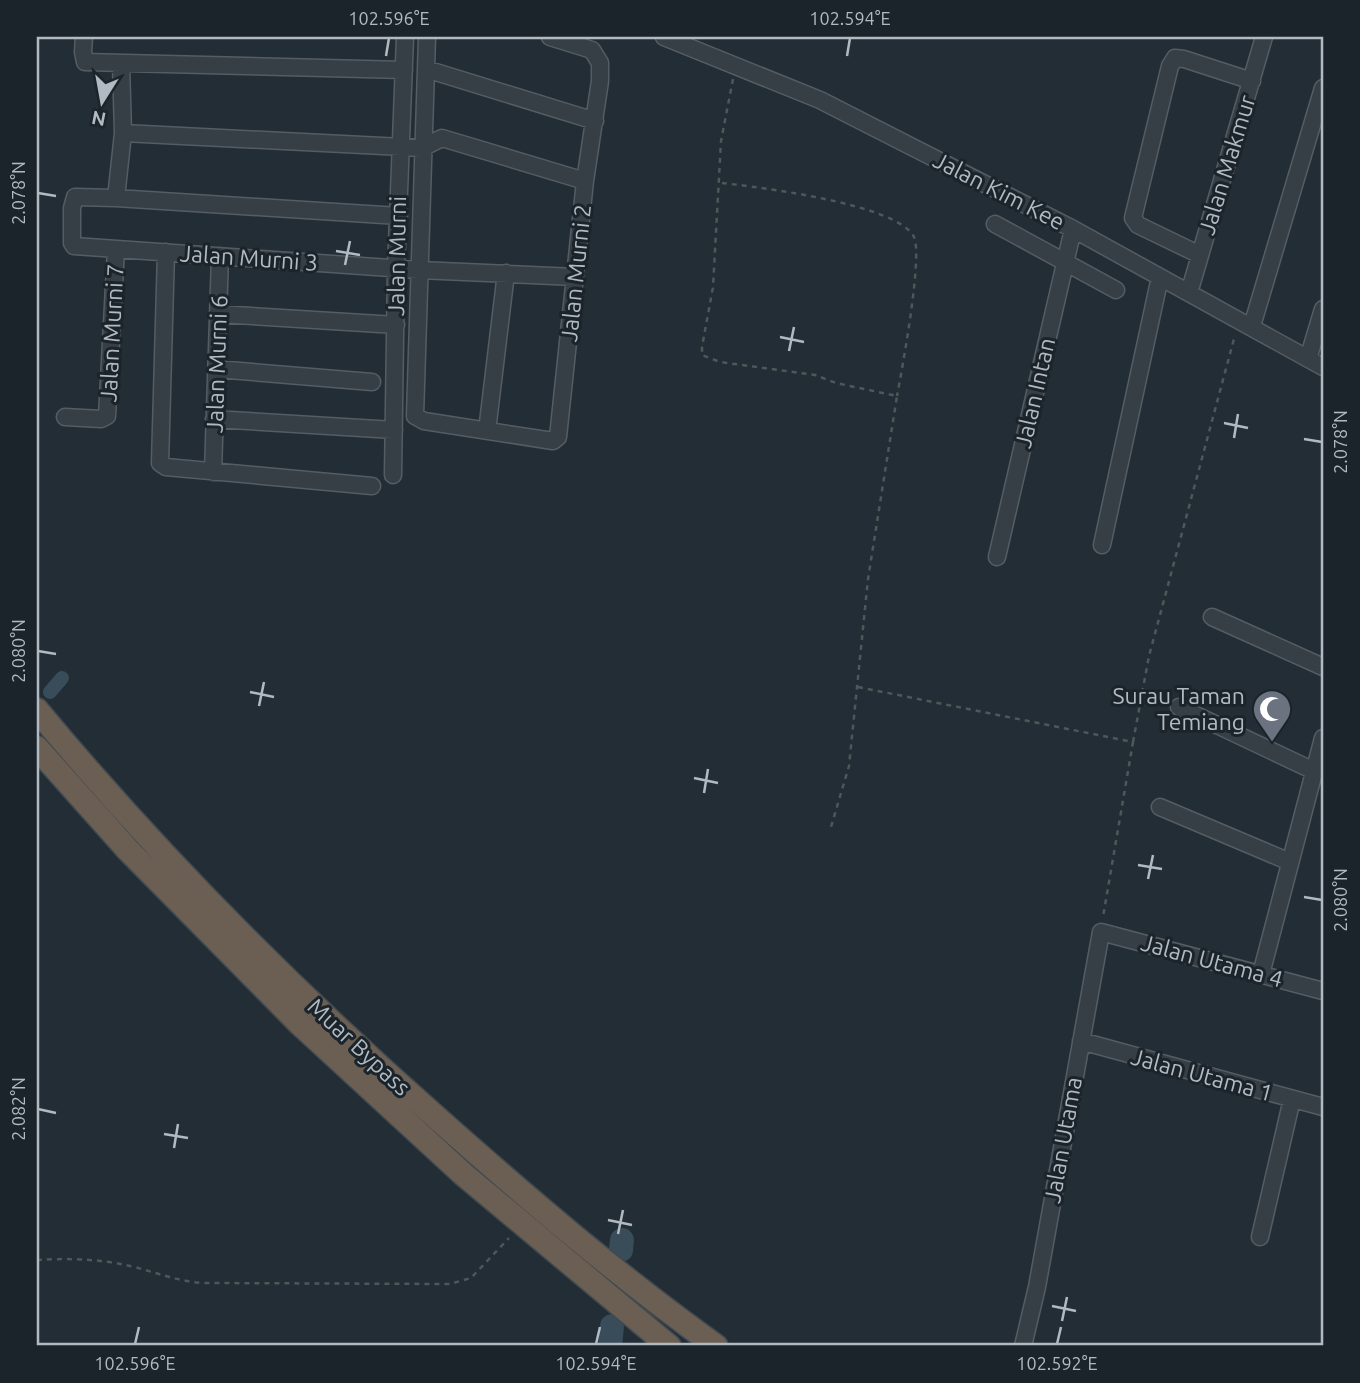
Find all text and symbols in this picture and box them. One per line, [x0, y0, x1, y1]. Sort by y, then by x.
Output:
text: 102.596°E [348, 8, 430, 28]
text: 102.594°E [809, 8, 891, 28]
north arrow [66, 66, 136, 136]
street label: Jalan Makmur [1193, 92, 1260, 238]
text: N [90, 107, 108, 131]
street label: Jalan Kim Kee [930, 147, 1069, 234]
text: 2.078°N [8, 161, 28, 225]
street label: Jalan Murni [383, 196, 410, 316]
street label: Jalan Murni 2 [556, 203, 595, 343]
street label: Jalan Murni 3 [179, 240, 319, 275]
street label: Jalan Murni 7 [95, 263, 128, 403]
street label: Jalan Murni 6 [202, 294, 231, 433]
street label: Jalan Intan [1010, 335, 1059, 450]
text: 2.078°N [1330, 410, 1350, 474]
text: 2.080°N [8, 619, 28, 683]
place label: Surau Taman Temiang [1112, 683, 1245, 734]
mosque icon: Surau Taman Temiang [1251, 688, 1293, 743]
text: 2.080°N [1330, 868, 1350, 932]
street label: Jalan Utama 4 [1138, 930, 1286, 991]
street label: Muar Bypass [303, 993, 415, 1100]
street label: Jalan Utama 1 [1128, 1044, 1276, 1105]
street label: Jalan Utama [1039, 1075, 1086, 1205]
text: 2.082°N [8, 1077, 28, 1141]
text: 102.596°E [94, 1353, 176, 1373]
text: 102.594°E [555, 1353, 637, 1373]
text: 102.592°E [1016, 1353, 1098, 1373]

